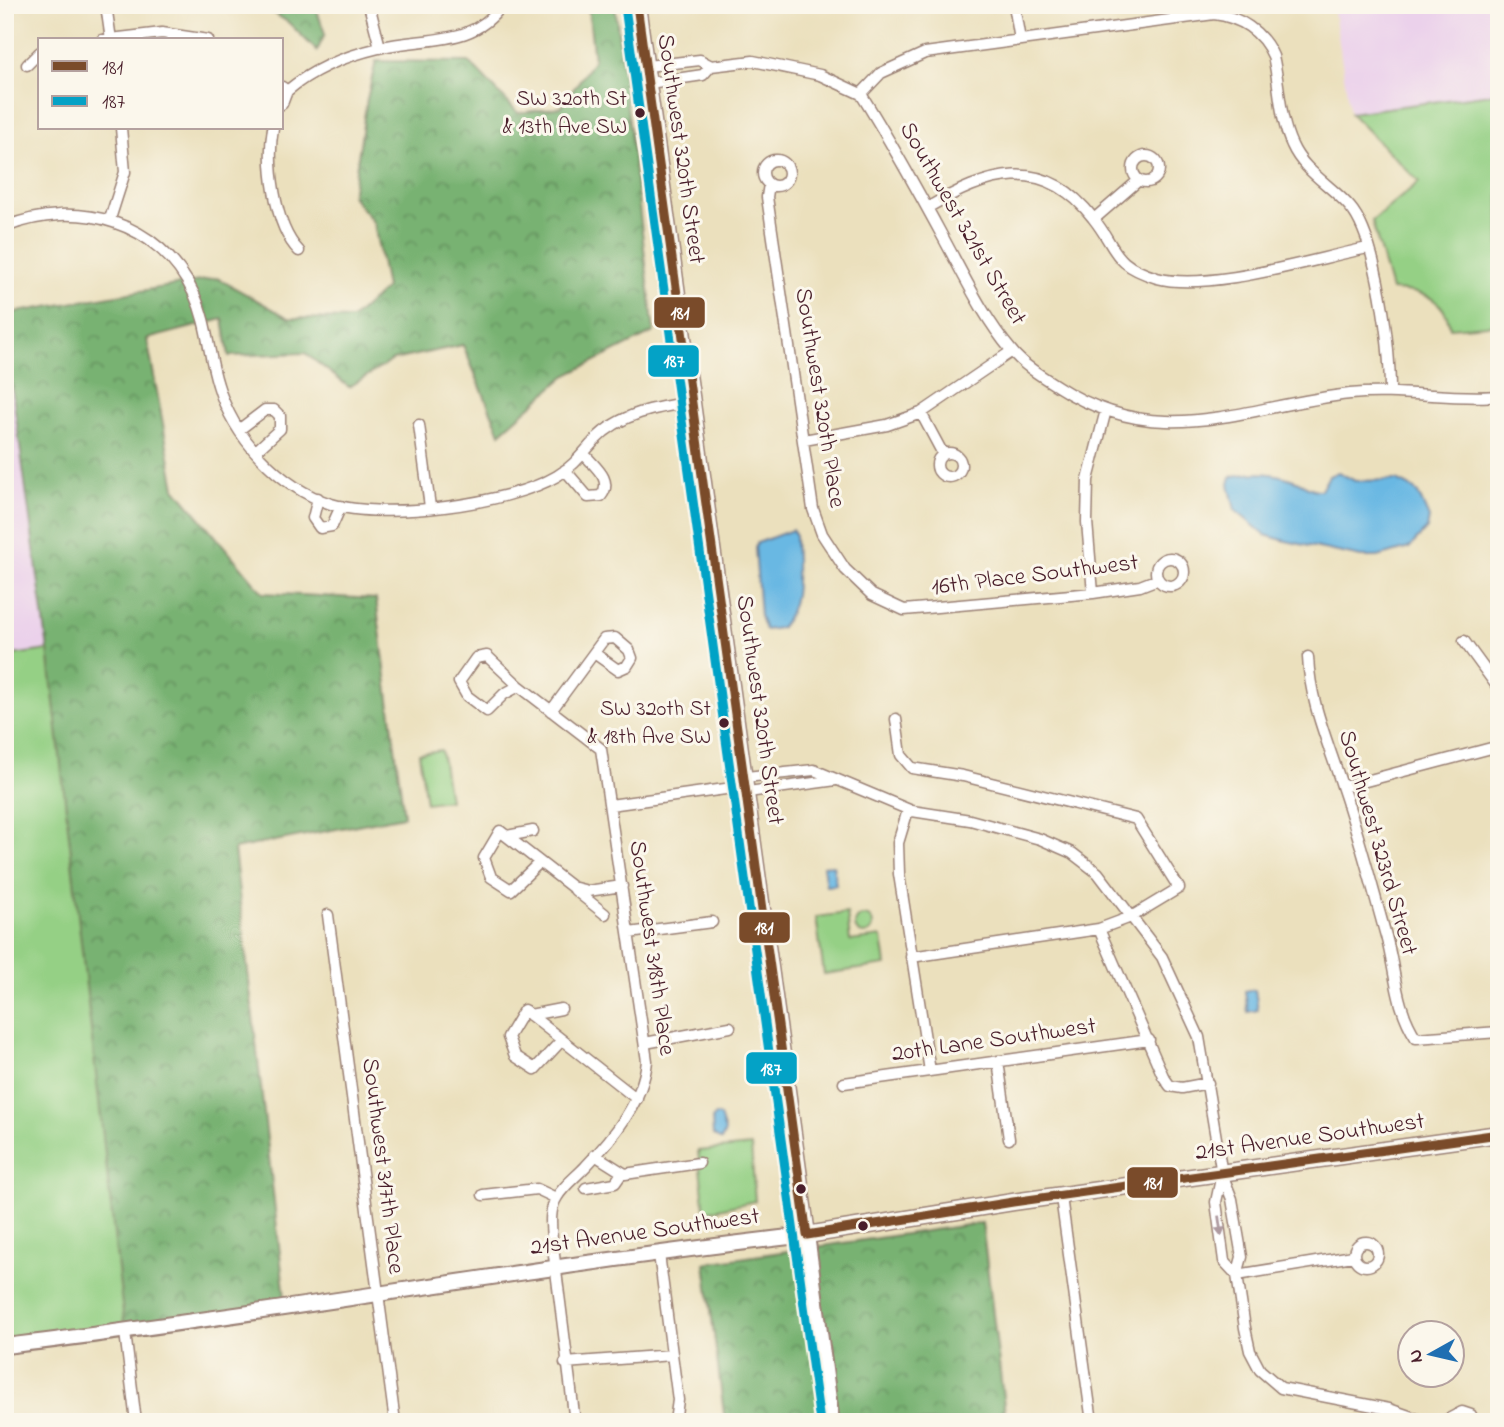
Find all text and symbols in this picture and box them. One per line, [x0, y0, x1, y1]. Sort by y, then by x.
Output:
street label: Southwest 320th Street [647, 32, 713, 266]
legend [38, 38, 284, 130]
text: 181 [102, 54, 124, 84]
place label: SW 320th St & 13th Ave SW [503, 84, 628, 144]
text: 187 [102, 88, 126, 118]
marker: SW 320th St & 13th Ave SW [633, 106, 647, 120]
street label: Southwest 321st Street [889, 116, 1035, 332]
street label: Southwest 320th Place [784, 285, 854, 511]
line badge: 181 [653, 296, 706, 329]
text: 181 [670, 301, 690, 328]
line badge: 187 [647, 344, 700, 378]
text: 187 [664, 349, 685, 376]
street label: 16th Place Southwest [929, 546, 1141, 606]
street label: Southwest 320th Street [726, 593, 792, 827]
place label: SW 320th St & 18th Ave SW [588, 694, 712, 754]
marker: SW 320th St & 18th Ave SW [717, 716, 731, 730]
street label: Southwest 323rd Street [1328, 726, 1426, 960]
street label: Southwest 318th Place [619, 838, 683, 1058]
line badge: 181 [738, 911, 791, 944]
text: 181 [754, 916, 774, 943]
street label: 20th Lane Southwest [890, 1009, 1098, 1073]
line badge: 187 [745, 1051, 798, 1085]
street label: Southwest 317th Place [351, 1056, 413, 1276]
text: 187 [761, 1057, 782, 1084]
street label: 21st Avenue Southwest [1193, 1105, 1427, 1171]
line badge: 181 [1126, 1166, 1179, 1199]
text: 181 [1143, 1171, 1163, 1198]
unlabelled marker [794, 1182, 808, 1196]
street label: 21st Avenue Southwest [528, 1200, 762, 1266]
one-way arrow [1215, 1216, 1226, 1238]
unlabelled marker [856, 1219, 870, 1233]
north arrow [1396, 1318, 1466, 1388]
text: N [1402, 1348, 1431, 1364]

